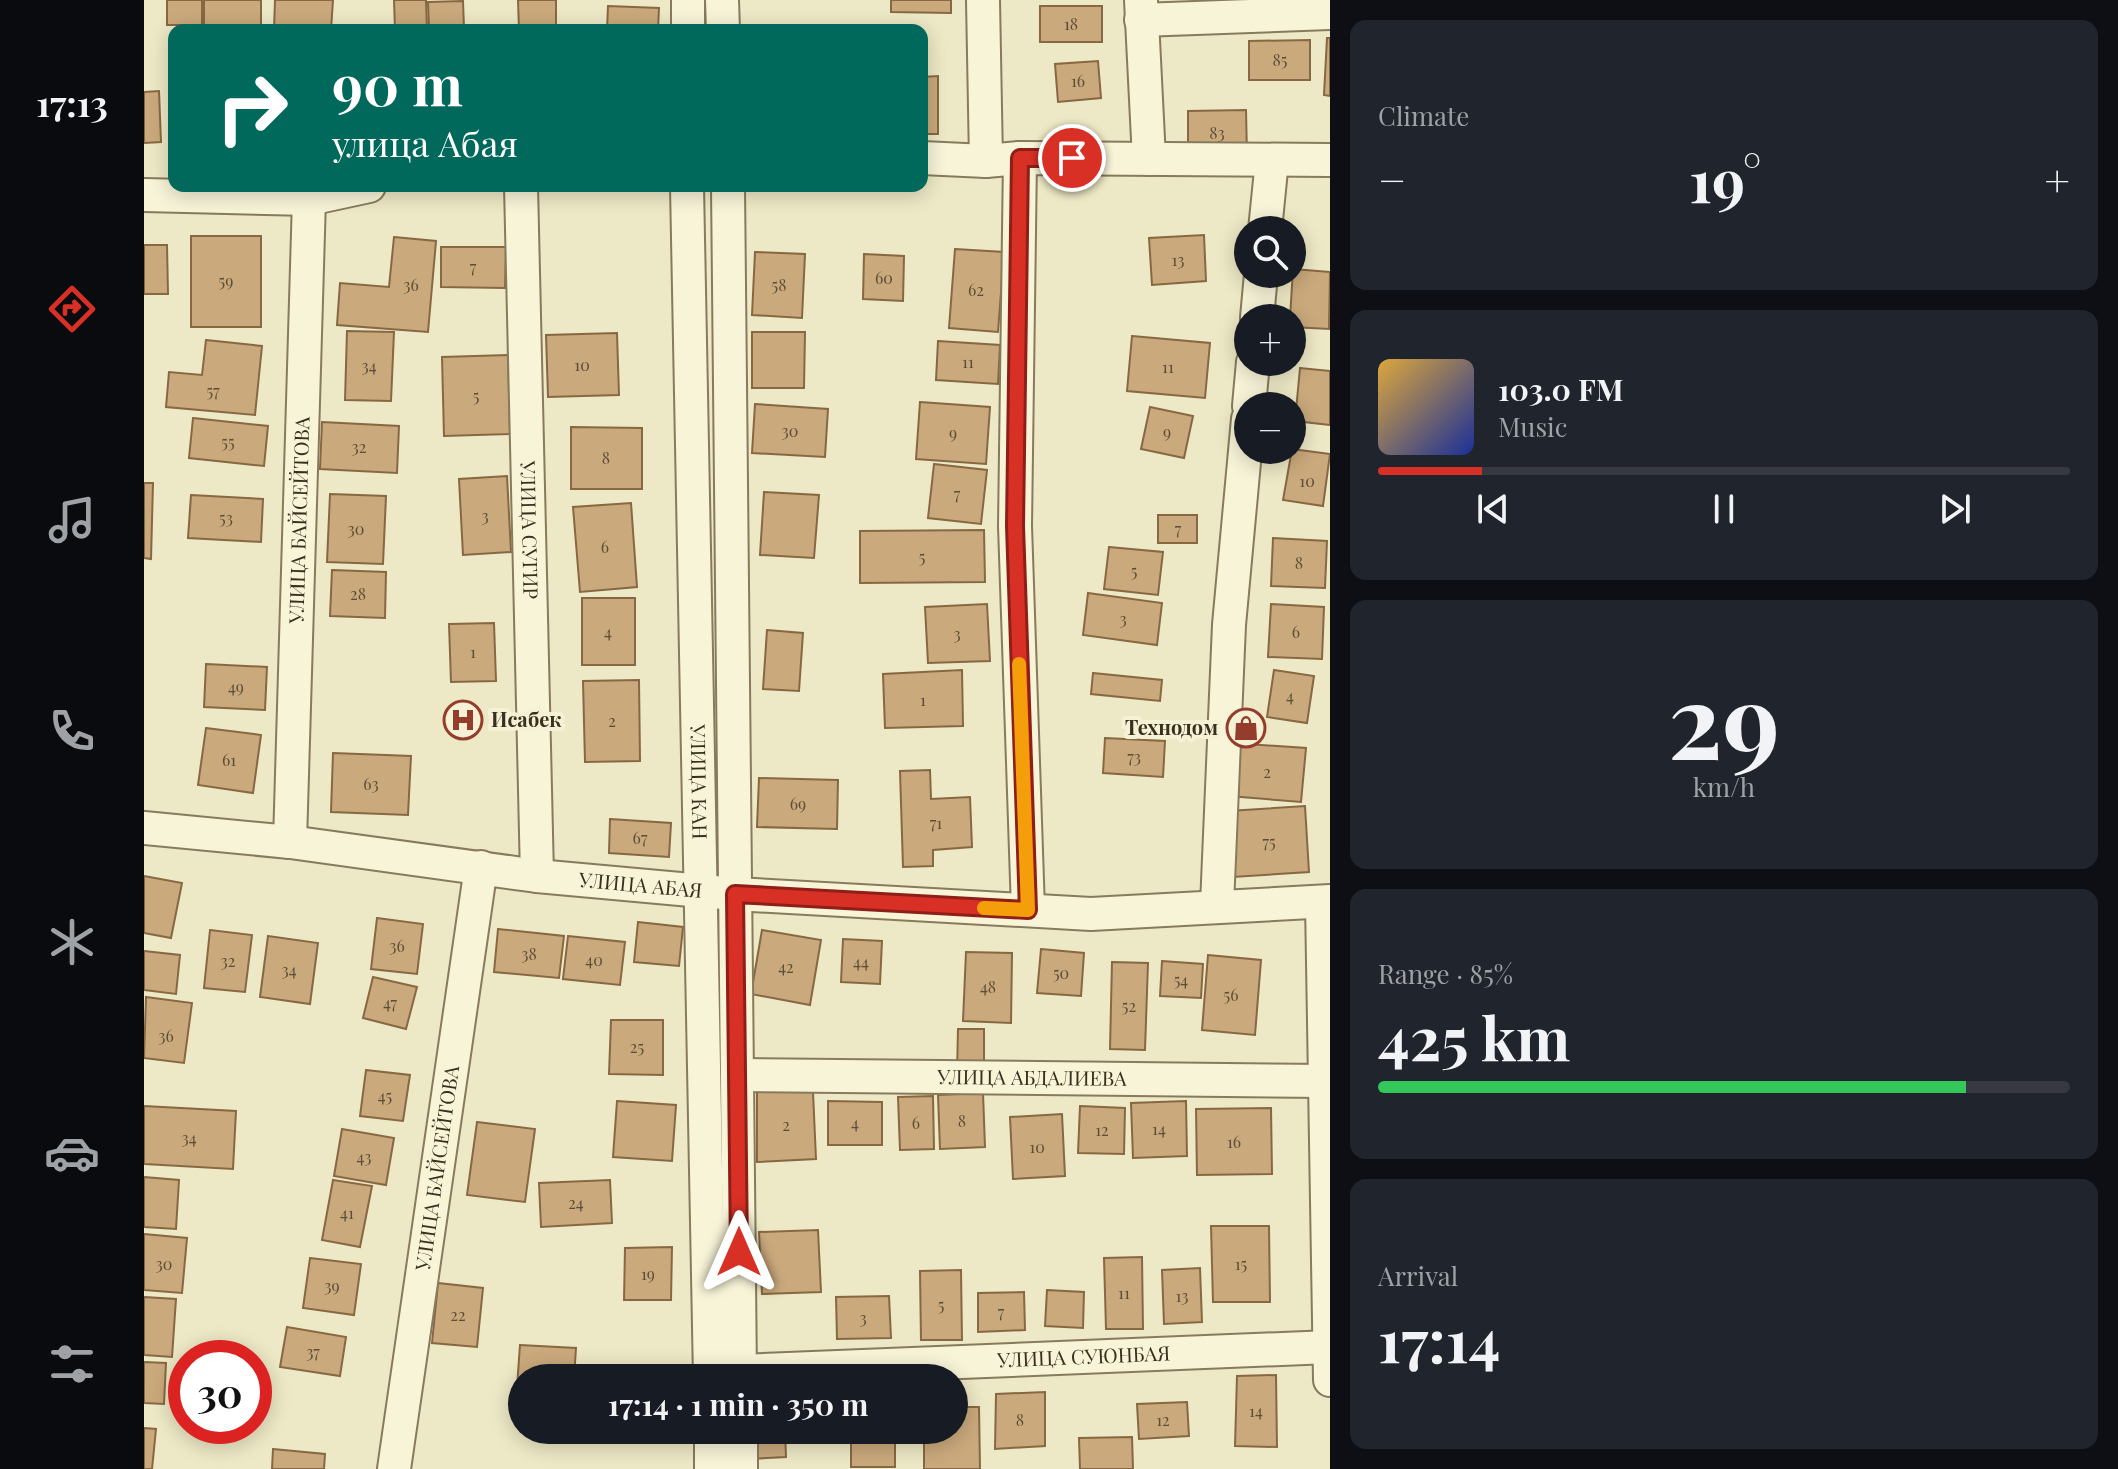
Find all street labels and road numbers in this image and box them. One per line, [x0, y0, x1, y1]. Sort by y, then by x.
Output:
street label: УЛИЦА БАЙСЕЙТОВА [281, 416, 315, 625]
street label: УЛИЦА СУГИР [515, 459, 546, 600]
street label: УЛИЦА КАН [685, 723, 715, 840]
street label: УЛИЦА АБАЯ [577, 865, 704, 903]
street label: УЛИЦА АБДАЛИЕВА [936, 1062, 1127, 1091]
street label: УЛИЦА БАЙСЕЙТОВА [408, 1063, 464, 1273]
street label: УЛИЦА СУЮНБАЯ [996, 1339, 1171, 1373]

